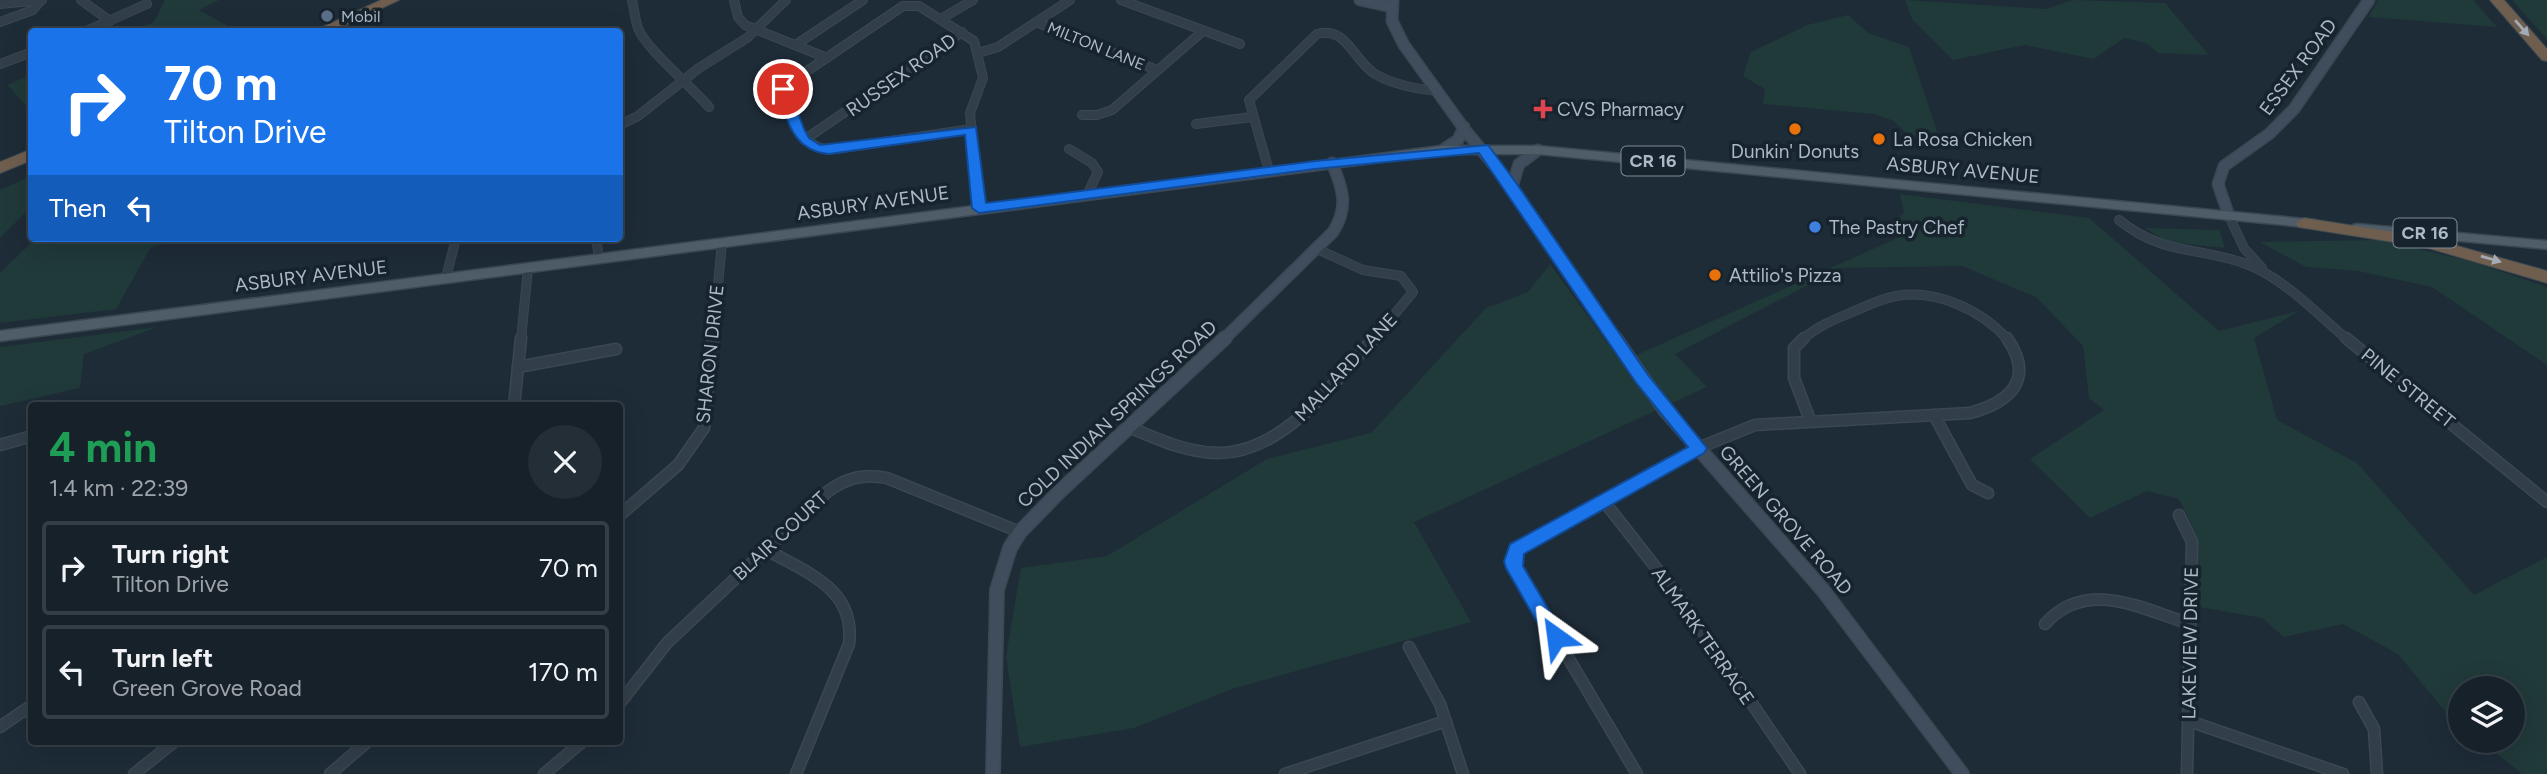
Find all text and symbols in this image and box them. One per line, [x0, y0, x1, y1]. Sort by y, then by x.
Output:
place label: Mobil [341, 7, 380, 26]
marker: Mobil [319, 8, 335, 24]
street label: ESSEX ROAD [2254, 14, 2342, 120]
street label: MILTON LANE [1044, 18, 1148, 74]
one-way arrow [2514, 20, 2529, 37]
street label: RUSSEX ROAD [842, 29, 960, 121]
text: 70 m [164, 53, 277, 112]
icon: right [49, 56, 140, 147]
pin [753, 59, 813, 119]
icon: arrive [764, 70, 802, 108]
place label: CVS Pharmacy [1557, 98, 1684, 121]
marker: CVS Pharmacy [1535, 101, 1551, 117]
text: Tilton Drive [164, 113, 326, 151]
marker: Dunkin' Donuts [1787, 121, 1803, 137]
place label: La Rosa Chicken [1893, 128, 2032, 151]
marker: La Rosa Chicken [1871, 131, 1887, 147]
place label: Dunkin' Donuts [1731, 140, 1859, 163]
road number: CR 16 [1622, 146, 1684, 176]
street label: ASBURY AVENUE [1886, 152, 2040, 188]
street label: ASBURY AVENUE [795, 181, 951, 225]
icon: left [121, 189, 159, 227]
text: Then [49, 192, 107, 224]
place label: The Pastry Chef [1829, 216, 1965, 239]
road number: CR 16 [2394, 218, 2456, 247]
marker: The Pastry Chef [1807, 219, 1823, 235]
one-way arrow [2481, 254, 2502, 264]
street label: ASBURY AVENUE [233, 255, 389, 297]
place label: Attilio's Pizza [1729, 264, 1841, 287]
marker: Attilio's Pizza [1707, 267, 1723, 283]
street label: SHARON DRIVE [691, 283, 729, 425]
street label: MALLARD LANE [1290, 308, 1402, 426]
street label: COLD INDIAN SPRINGS ROAD [1013, 315, 1221, 513]
street label: PINE STREET [2357, 343, 2460, 433]
text: 4 min [49, 422, 157, 473]
button: close [528, 425, 602, 499]
street label: GREEN GROVE ROAD [1715, 440, 1857, 600]
text: 1.4 km · 22:39 [49, 474, 188, 502]
street label: BLAIR COURT [728, 486, 832, 585]
text: Turn right [112, 538, 229, 570]
icon: right [53, 549, 91, 587]
text: 70 m [539, 552, 598, 584]
street label: ALMARK TERRACE [1647, 563, 1759, 709]
street label: LAKEVIEW DRIVE [2177, 567, 2203, 719]
text: Tilton Drive [112, 570, 229, 598]
position arrow [1519, 600, 1593, 674]
text: Turn left [112, 642, 213, 674]
icon: left [53, 653, 91, 691]
text: 170 m [528, 656, 598, 688]
text: Green Grove Road [112, 674, 302, 702]
map controls [2448, 676, 2525, 753]
button: layers [2448, 676, 2525, 753]

